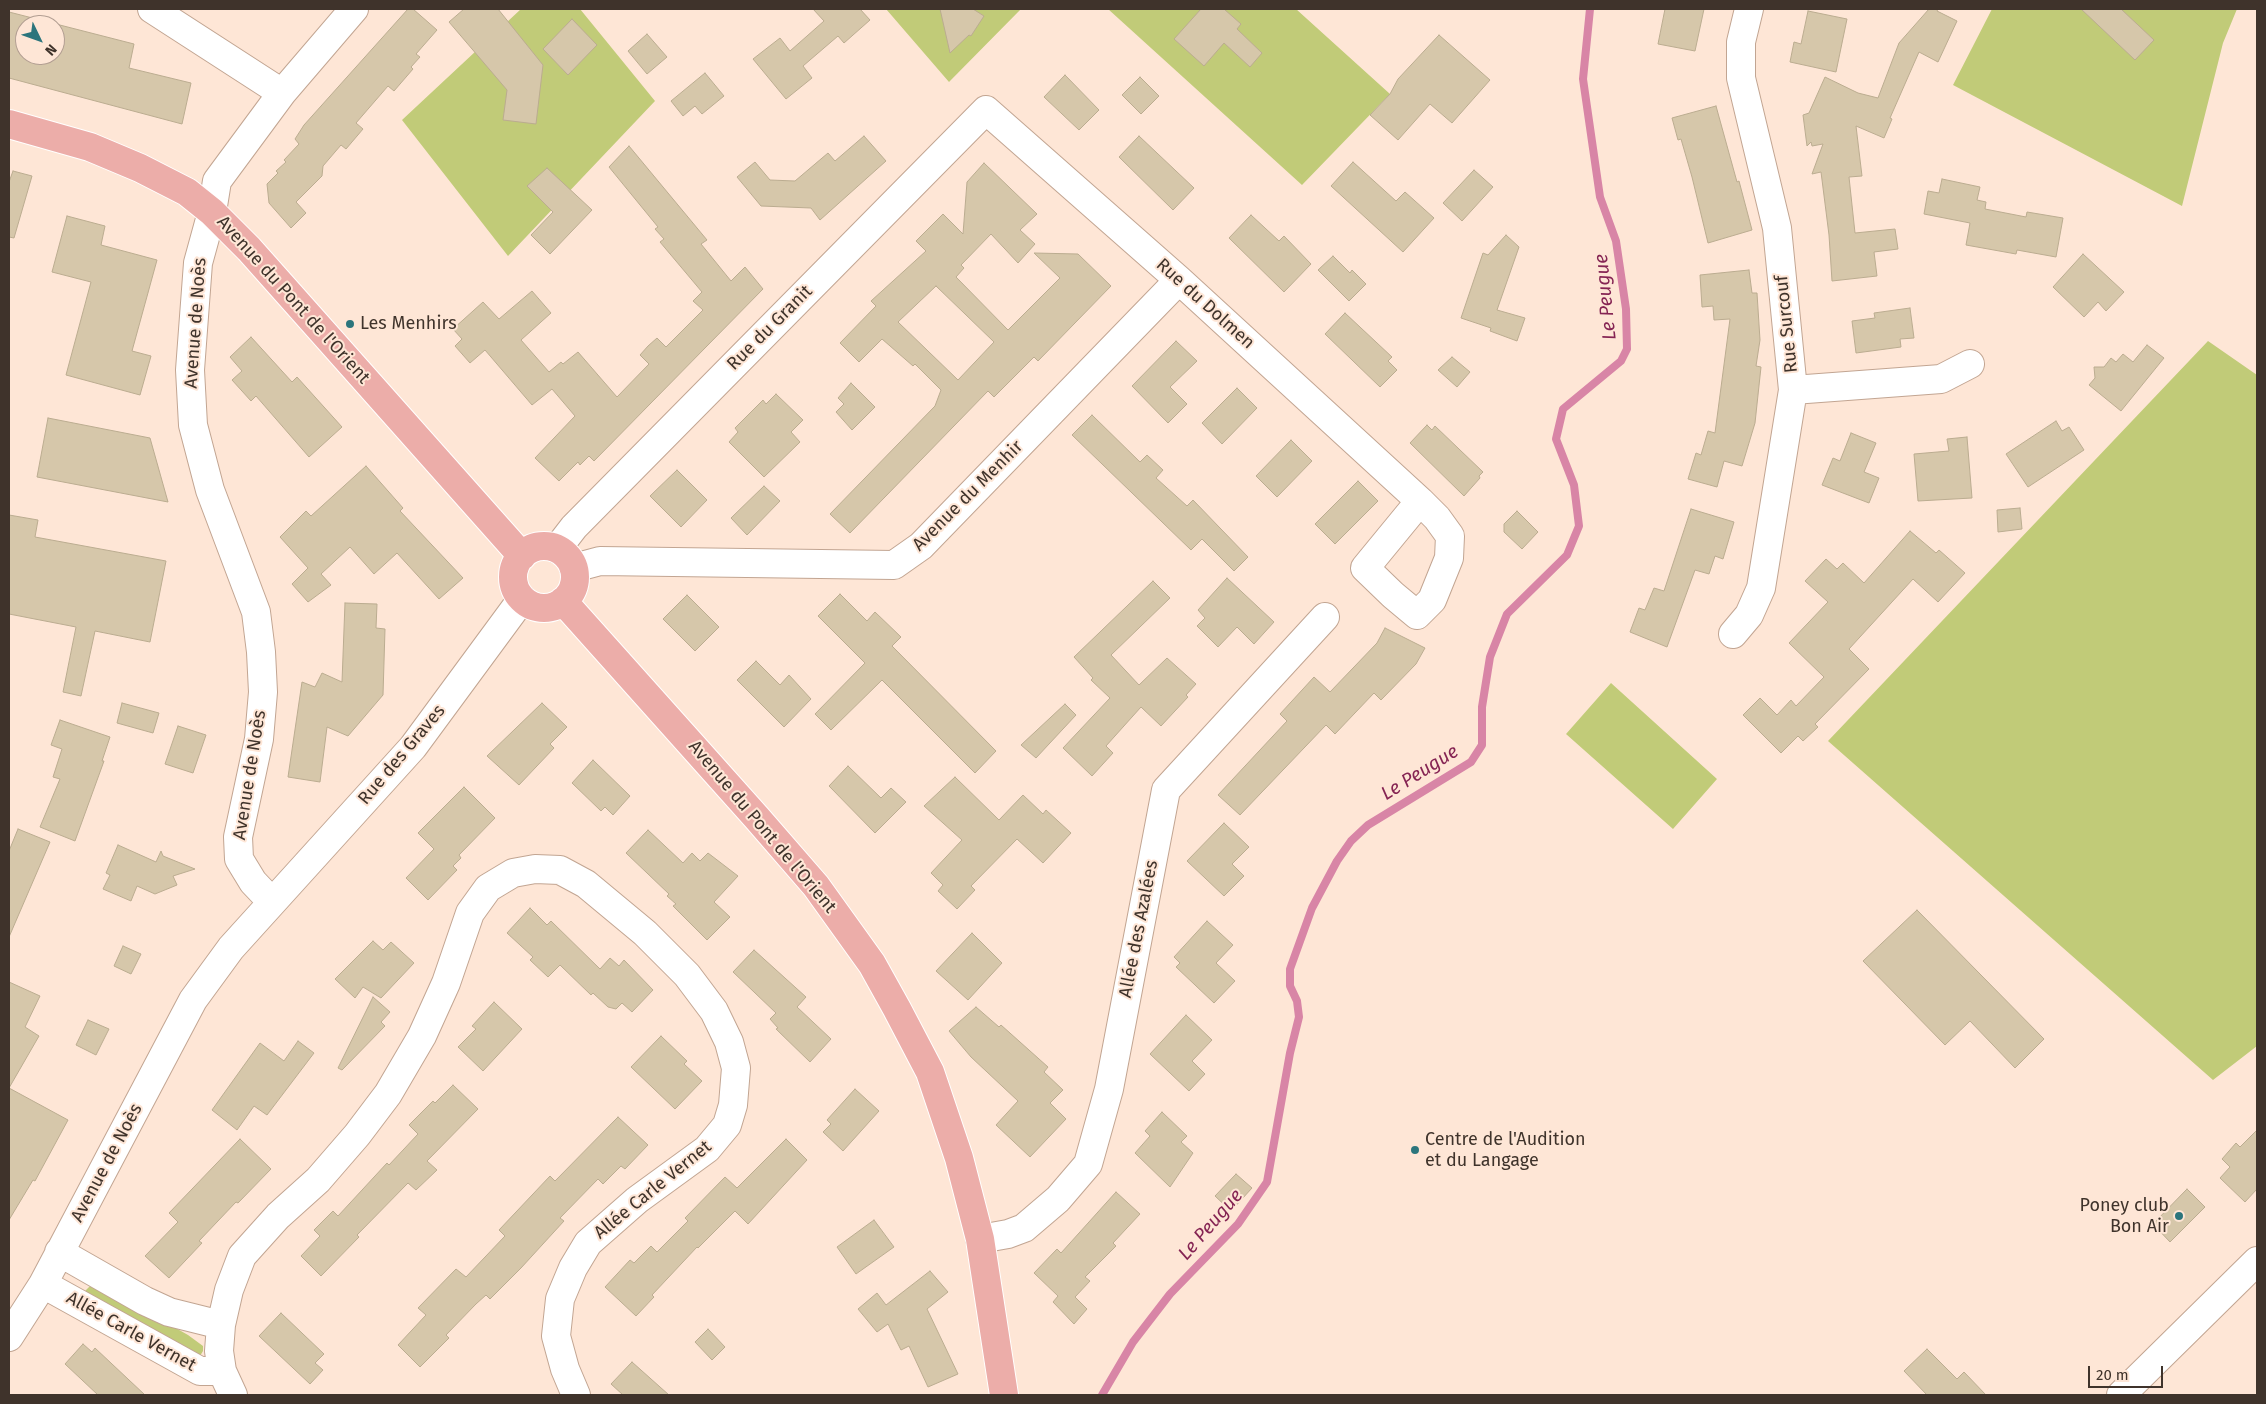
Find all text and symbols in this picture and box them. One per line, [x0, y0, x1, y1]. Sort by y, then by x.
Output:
north arrow [15, 15, 65, 65]
text: N [41, 41, 60, 59]
street label: Avenue du Pont de l'Orient [212, 212, 374, 388]
water label: Le Peugue [1590, 253, 1622, 341]
street label: Rue du Dolmen [1151, 254, 1259, 354]
street label: Avenue de Noès [181, 257, 211, 389]
street label: Rue Surcouf [1771, 274, 1803, 374]
street label: Rue du Granit [723, 281, 817, 375]
place label: Les Menhirs [360, 313, 457, 335]
marker: Les Menhirs [344, 318, 356, 330]
street label: Avenue du Menhir [908, 436, 1028, 556]
street label: Rue des Graves [354, 701, 450, 809]
street label: Avenue de Noès [229, 709, 271, 841]
street label: Avenue du Pont de l'Orient [684, 736, 840, 918]
water label: Le Peugue [1377, 740, 1463, 806]
street label: Allée des Azalées [1115, 858, 1163, 1000]
street label: Avenue de Noès [67, 1100, 147, 1226]
place label: Centre de l'Audition et du Langage [1425, 1129, 1586, 1172]
street label: Allée Carle Vernet [590, 1136, 716, 1244]
marker: Centre de l'Audition et du Langage [1409, 1144, 1421, 1156]
water label: Le Peugue [1174, 1185, 1248, 1265]
place label: Poney club Bon Air [2080, 1195, 2169, 1238]
marker: Poney club Bon Air [2173, 1210, 2185, 1222]
street label: Allée Carle Vernet [62, 1287, 200, 1377]
scale bar [2091, 1356, 2166, 1388]
text: 20 m [2096, 1366, 2129, 1384]

